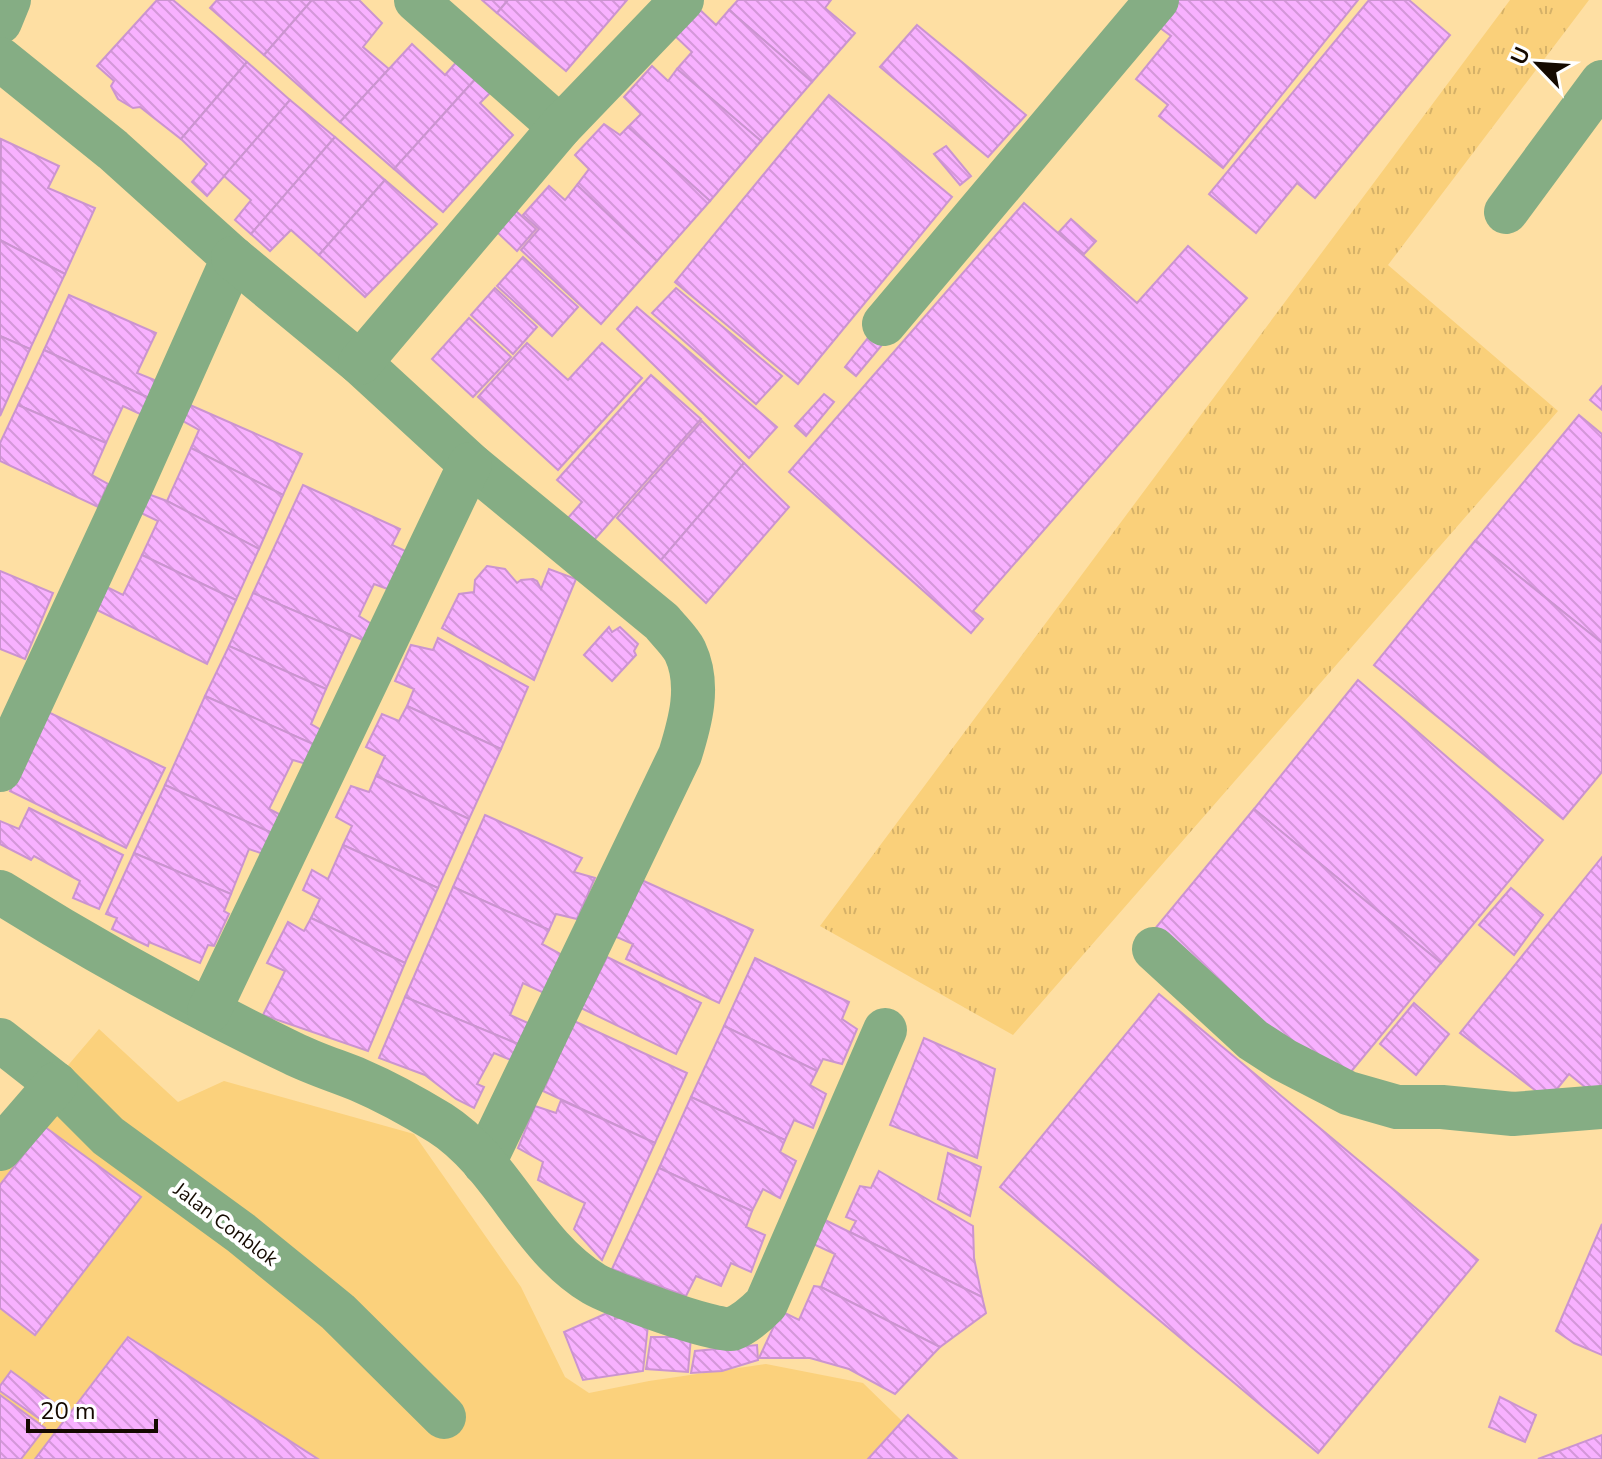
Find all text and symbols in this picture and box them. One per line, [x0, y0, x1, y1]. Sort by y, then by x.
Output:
north arrow [1498, 24, 1578, 104]
text: U [1504, 42, 1538, 70]
street label: Jalan Conblok [167, 1176, 284, 1273]
scale bar [28, 1383, 156, 1433]
text: 20 m [40, 1395, 96, 1427]

